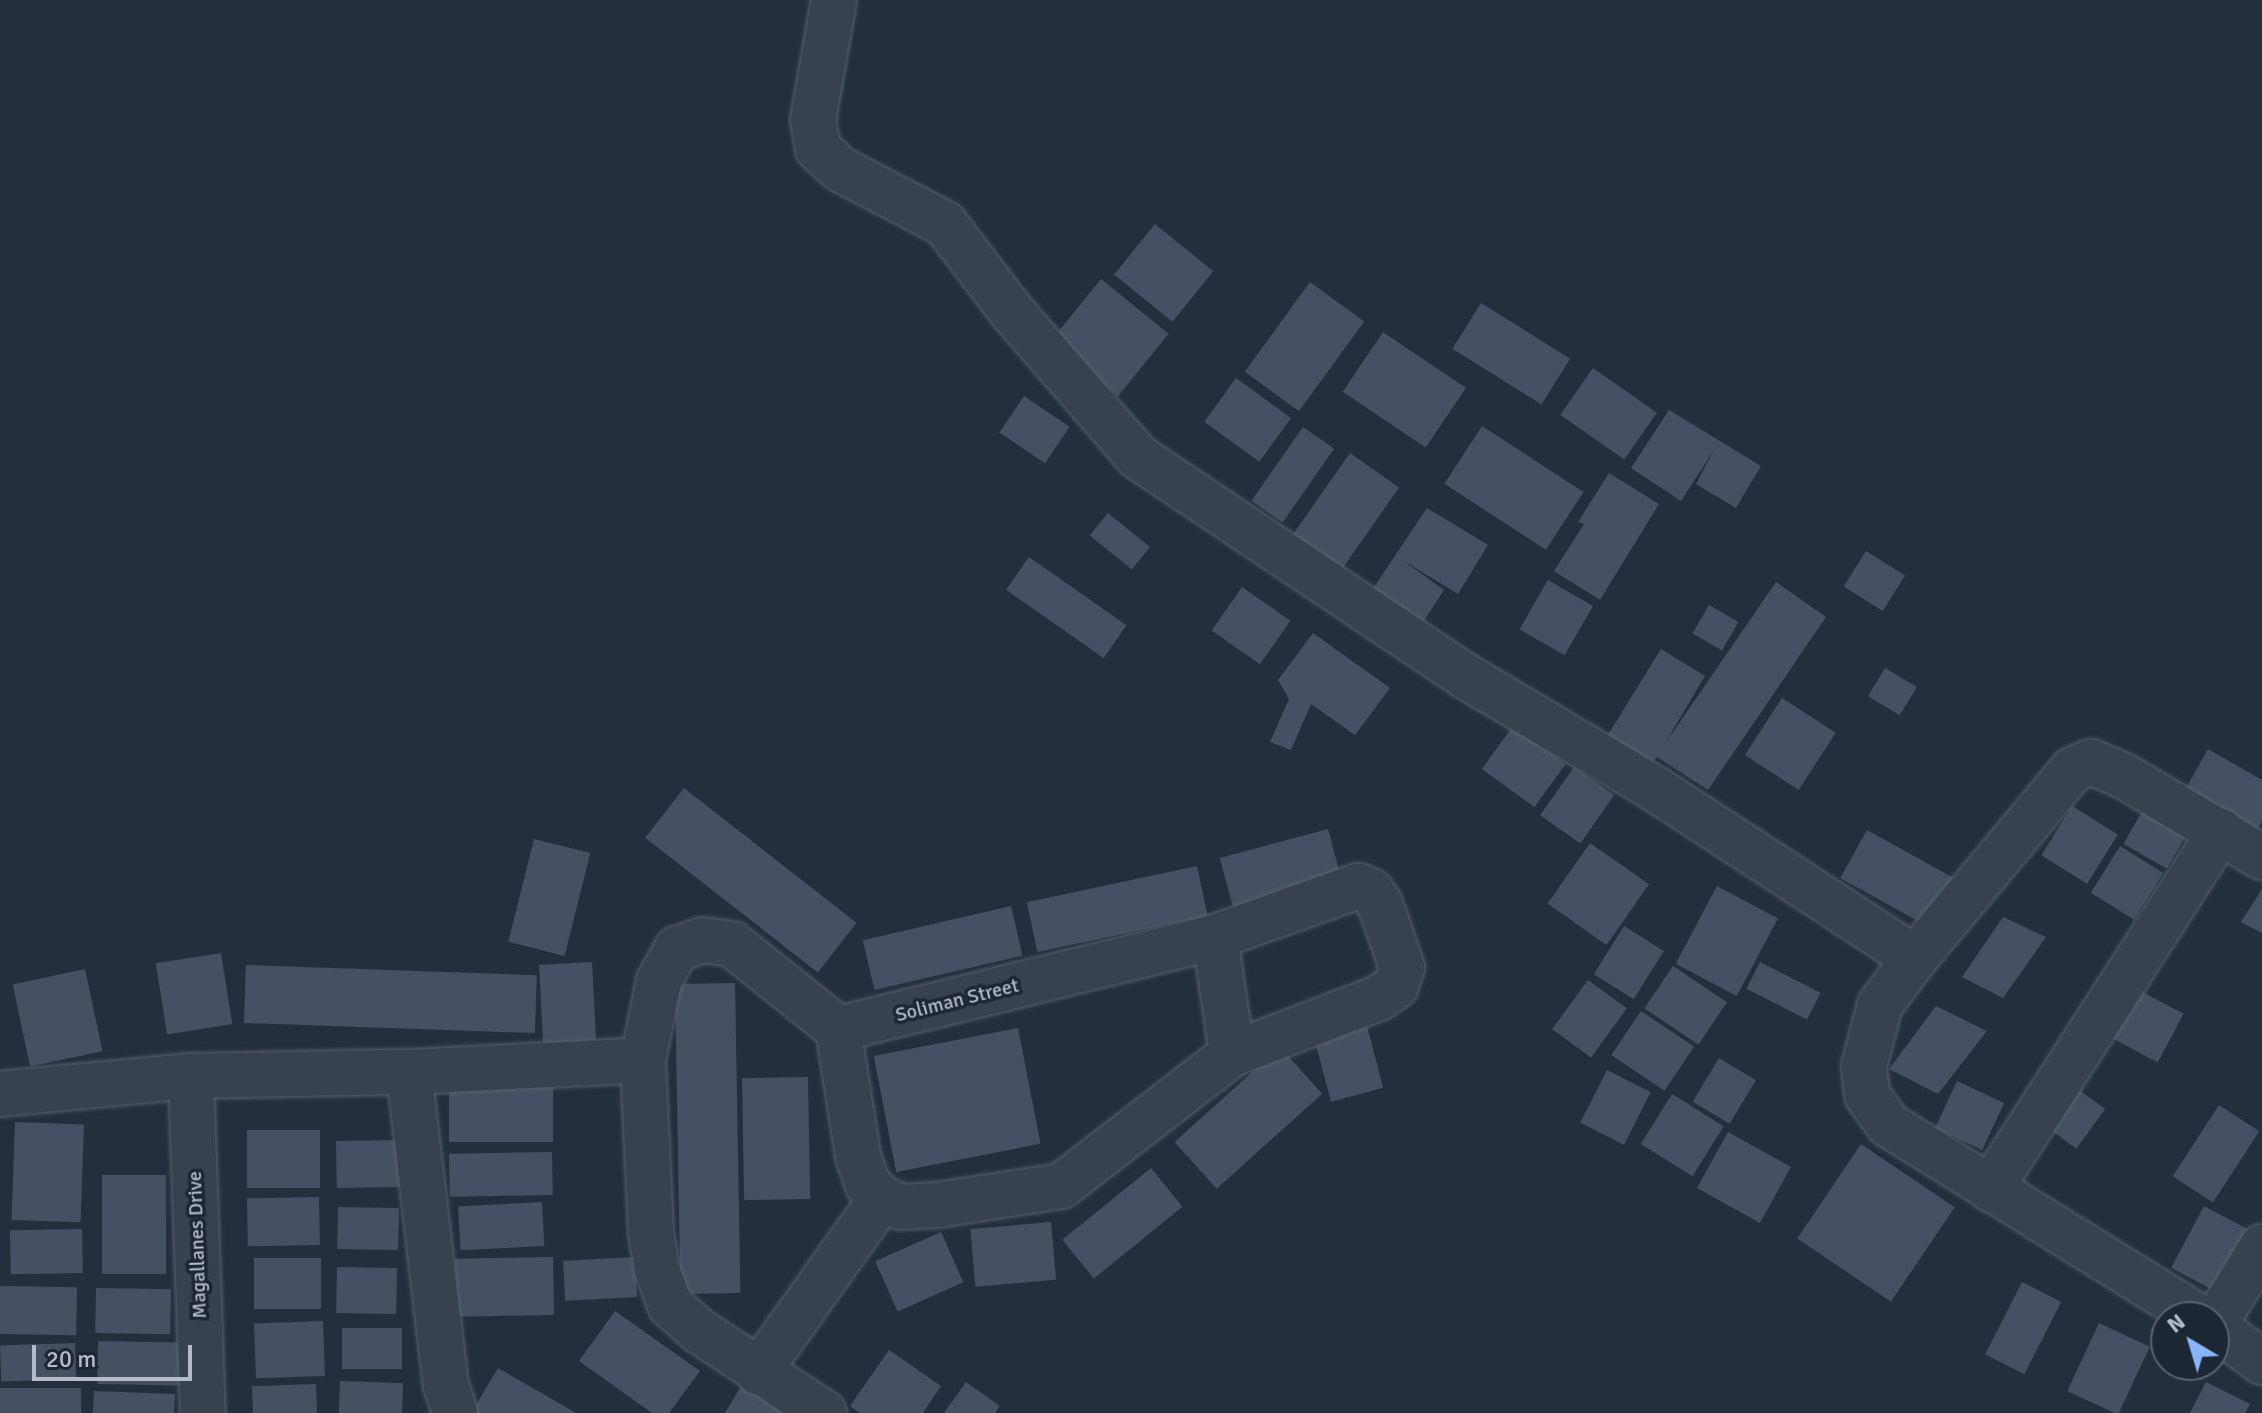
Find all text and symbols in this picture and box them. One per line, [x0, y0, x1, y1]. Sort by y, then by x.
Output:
street label: Soliman Street [893, 973, 1021, 1027]
street label: Magallanes Drive [182, 1171, 212, 1319]
north arrow [2150, 1301, 2230, 1381]
text: N [2162, 1308, 2190, 1339]
scale bar [36, 1329, 196, 1379]
text: 20 m [46, 1344, 96, 1374]

